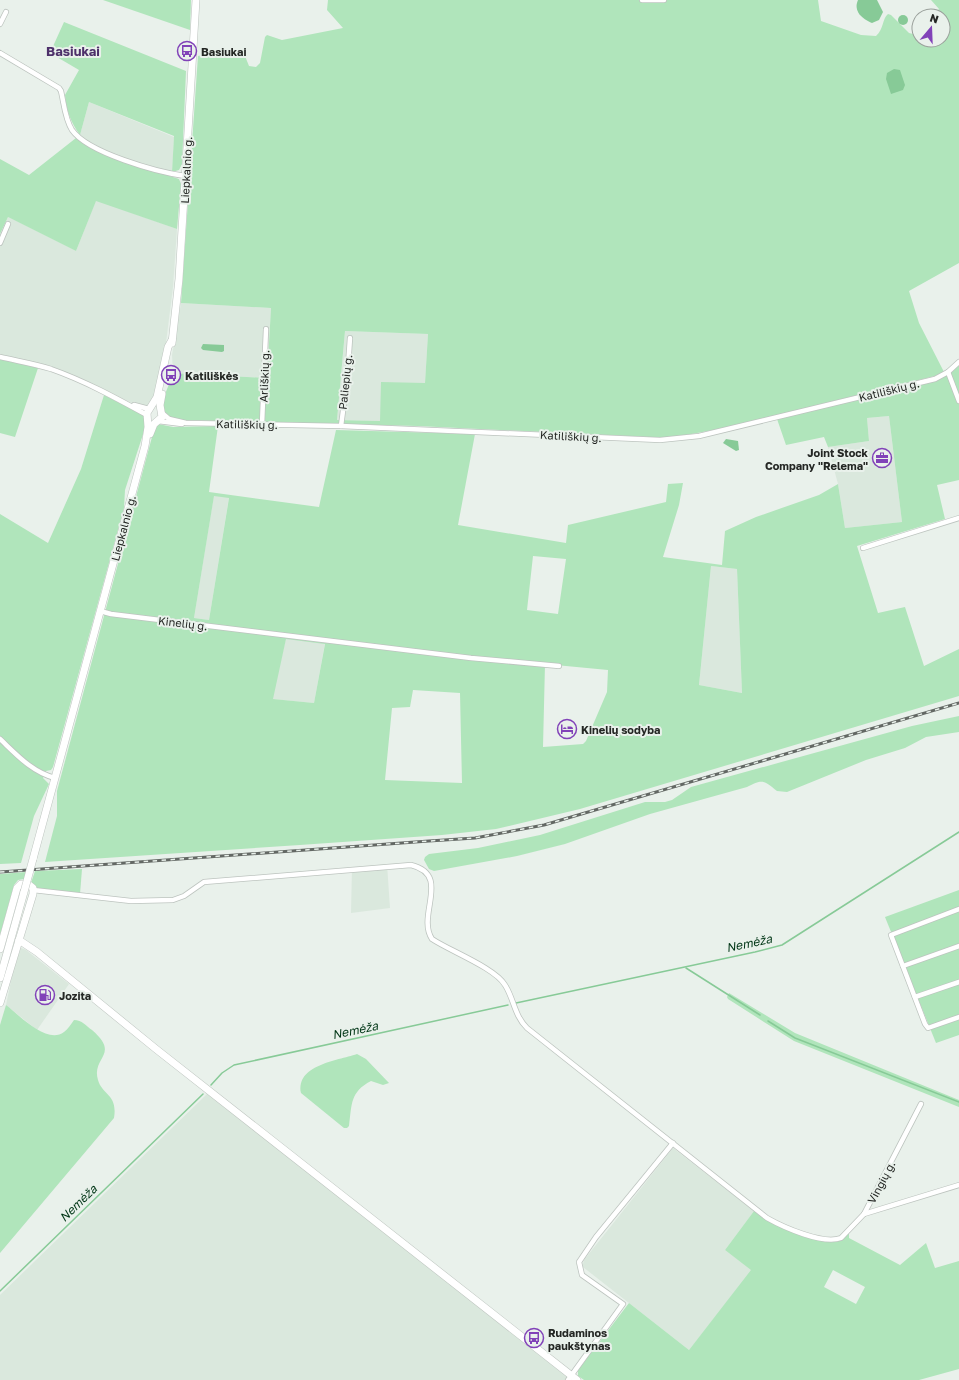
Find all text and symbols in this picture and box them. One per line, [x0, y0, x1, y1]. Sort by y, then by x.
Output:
north arrow [911, 8, 951, 48]
text: N [928, 11, 940, 26]
bus stop icon: Basiukai [176, 40, 198, 62]
district label: Basiukai [46, 43, 100, 59]
place label: Basiukai [201, 45, 247, 58]
street label: Liepkalnio g. [178, 136, 194, 204]
street label: Arliškių g. [257, 349, 271, 403]
street label: Paliepių g. [336, 354, 354, 410]
bus stop icon: Katiliškės [160, 364, 182, 386]
place label: Katiliškės [185, 369, 238, 382]
street label: Katiliškių g. [857, 376, 921, 404]
street label: Katiliškių g. [216, 417, 278, 431]
street label: Katiliškių g. [540, 428, 602, 444]
place label: Joint Stock Company "Relema" [765, 446, 869, 472]
office icon: Joint Stock Company "Relema" [871, 447, 893, 469]
street label: Liepkalnio g. [108, 494, 138, 562]
street label: Kinelių g. [158, 614, 208, 632]
hotel icon: Kinelių sodyba [556, 718, 578, 740]
place label: Kinelių sodyba [581, 723, 660, 736]
water label: Nemėža [725, 931, 775, 955]
fuel station icon: Jozita [34, 984, 56, 1006]
place label: Jozita [59, 989, 91, 1002]
water label: Nemėža [331, 1018, 381, 1042]
street label: Vingių g. [864, 1159, 898, 1205]
water label: Nemėža [56, 1181, 101, 1225]
place label: Rudaminos paukštynas [548, 1326, 610, 1352]
bus stop icon: Rudaminos paukštynas [523, 1327, 545, 1349]

